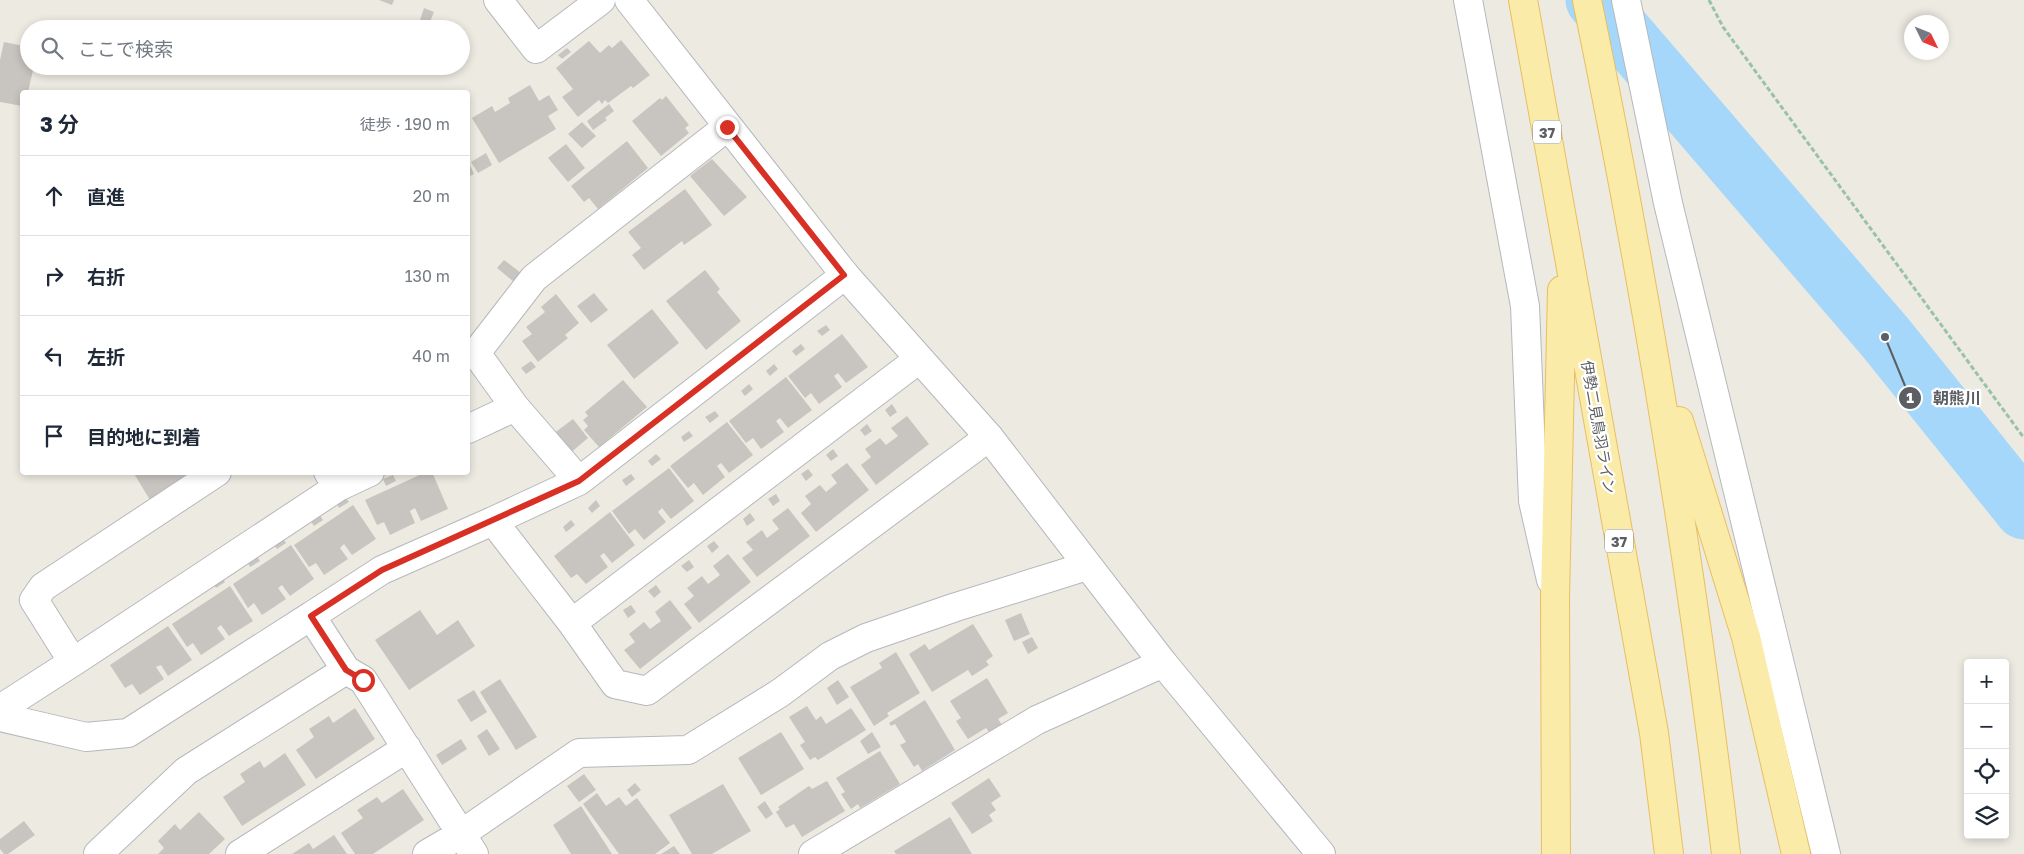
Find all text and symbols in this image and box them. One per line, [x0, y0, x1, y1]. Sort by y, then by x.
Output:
north arrow [1904, 15, 1949, 60]
search box [20, 20, 470, 75]
icon: search [38, 34, 66, 62]
text: ここで検索 [78, 37, 173, 60]
text: 3 分 [40, 111, 79, 137]
text: 徒歩 · 190 m [360, 114, 450, 134]
route end [716, 116, 739, 139]
road number: 37 [1533, 120, 1561, 144]
icon: ahead [40, 182, 68, 210]
text: 直進 [87, 185, 125, 208]
text: 20 m [413, 186, 450, 206]
icon: right [40, 262, 68, 290]
text: 右折 [87, 265, 125, 288]
text: 130 m [405, 266, 450, 286]
icon: left [40, 342, 68, 370]
text: 左折 [87, 345, 125, 368]
text: 40 m [412, 346, 450, 366]
street label: 伊勢二見鳥羽ライン [1578, 359, 1620, 495]
callout: 朝熊川 [1898, 382, 1991, 413]
text: 1 [1906, 388, 1914, 406]
text: 朝熊川 [1933, 388, 1981, 408]
icon: arrive [40, 422, 68, 450]
text: 目的地に到着 [87, 425, 201, 448]
road number: 37 [1605, 530, 1633, 552]
map controls [1964, 659, 2009, 839]
button: + [1964, 659, 2009, 704]
route start [352, 669, 375, 692]
button: − [1964, 704, 2009, 749]
button: locate [1964, 749, 2009, 794]
button: layers [1964, 794, 2009, 839]

